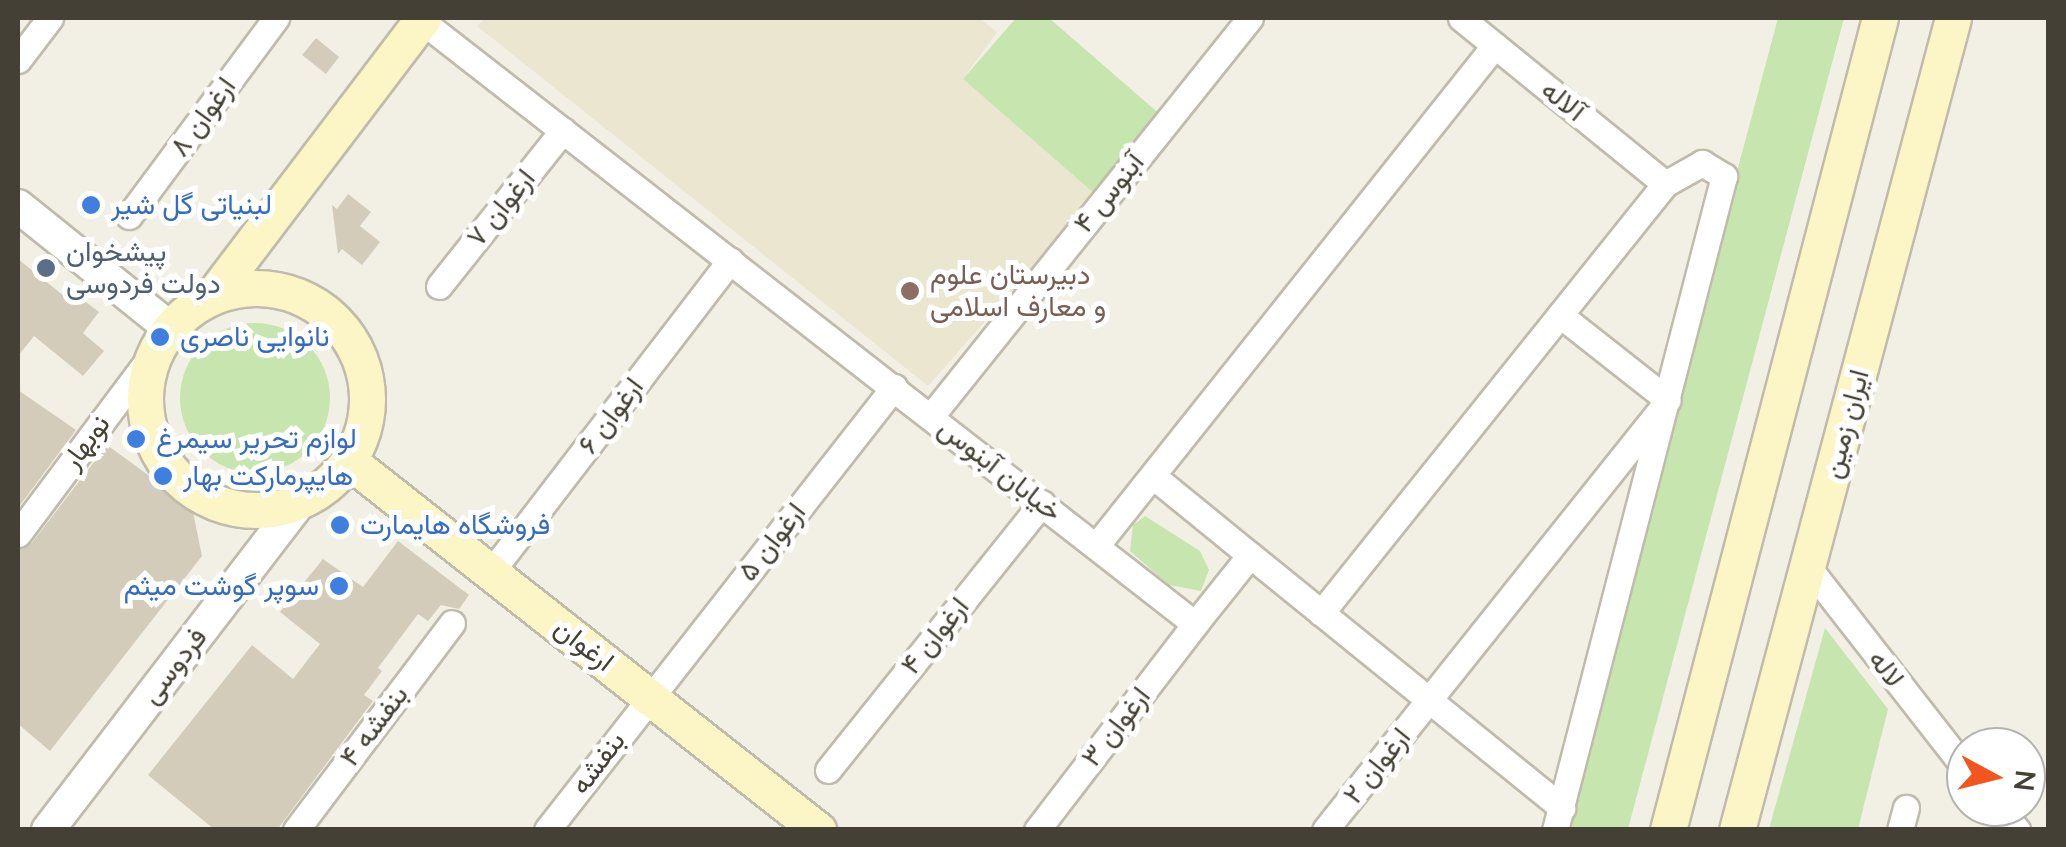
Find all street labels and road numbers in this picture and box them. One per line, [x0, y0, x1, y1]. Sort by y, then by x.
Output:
street label: ارغوان ۸ [163, 71, 243, 163]
street label: آلاله [1534, 73, 1592, 129]
street label: آبنوس ۴ [1067, 146, 1151, 240]
street label: ارغوان ۷ [460, 162, 542, 254]
street label: ایران زمین [1815, 366, 1877, 482]
street label: ارغوان ۶ [571, 371, 651, 461]
street label: نوبهار [55, 408, 117, 476]
street label: خیابان آبنوس [931, 411, 1069, 529]
street label: ارغوان ۵ [731, 496, 813, 588]
street label: ارغوان ۴ [894, 591, 976, 681]
street label: ارغوان [547, 611, 621, 679]
street label: فردوسی [134, 621, 214, 711]
street label: لاله [1861, 644, 1911, 694]
street label: بنفشه ۴ [333, 679, 415, 773]
street label: ارغوان ۳ [1074, 680, 1158, 774]
street label: ارغوان ۲ [1336, 721, 1418, 811]
street label: بنفشه [564, 725, 632, 801]

